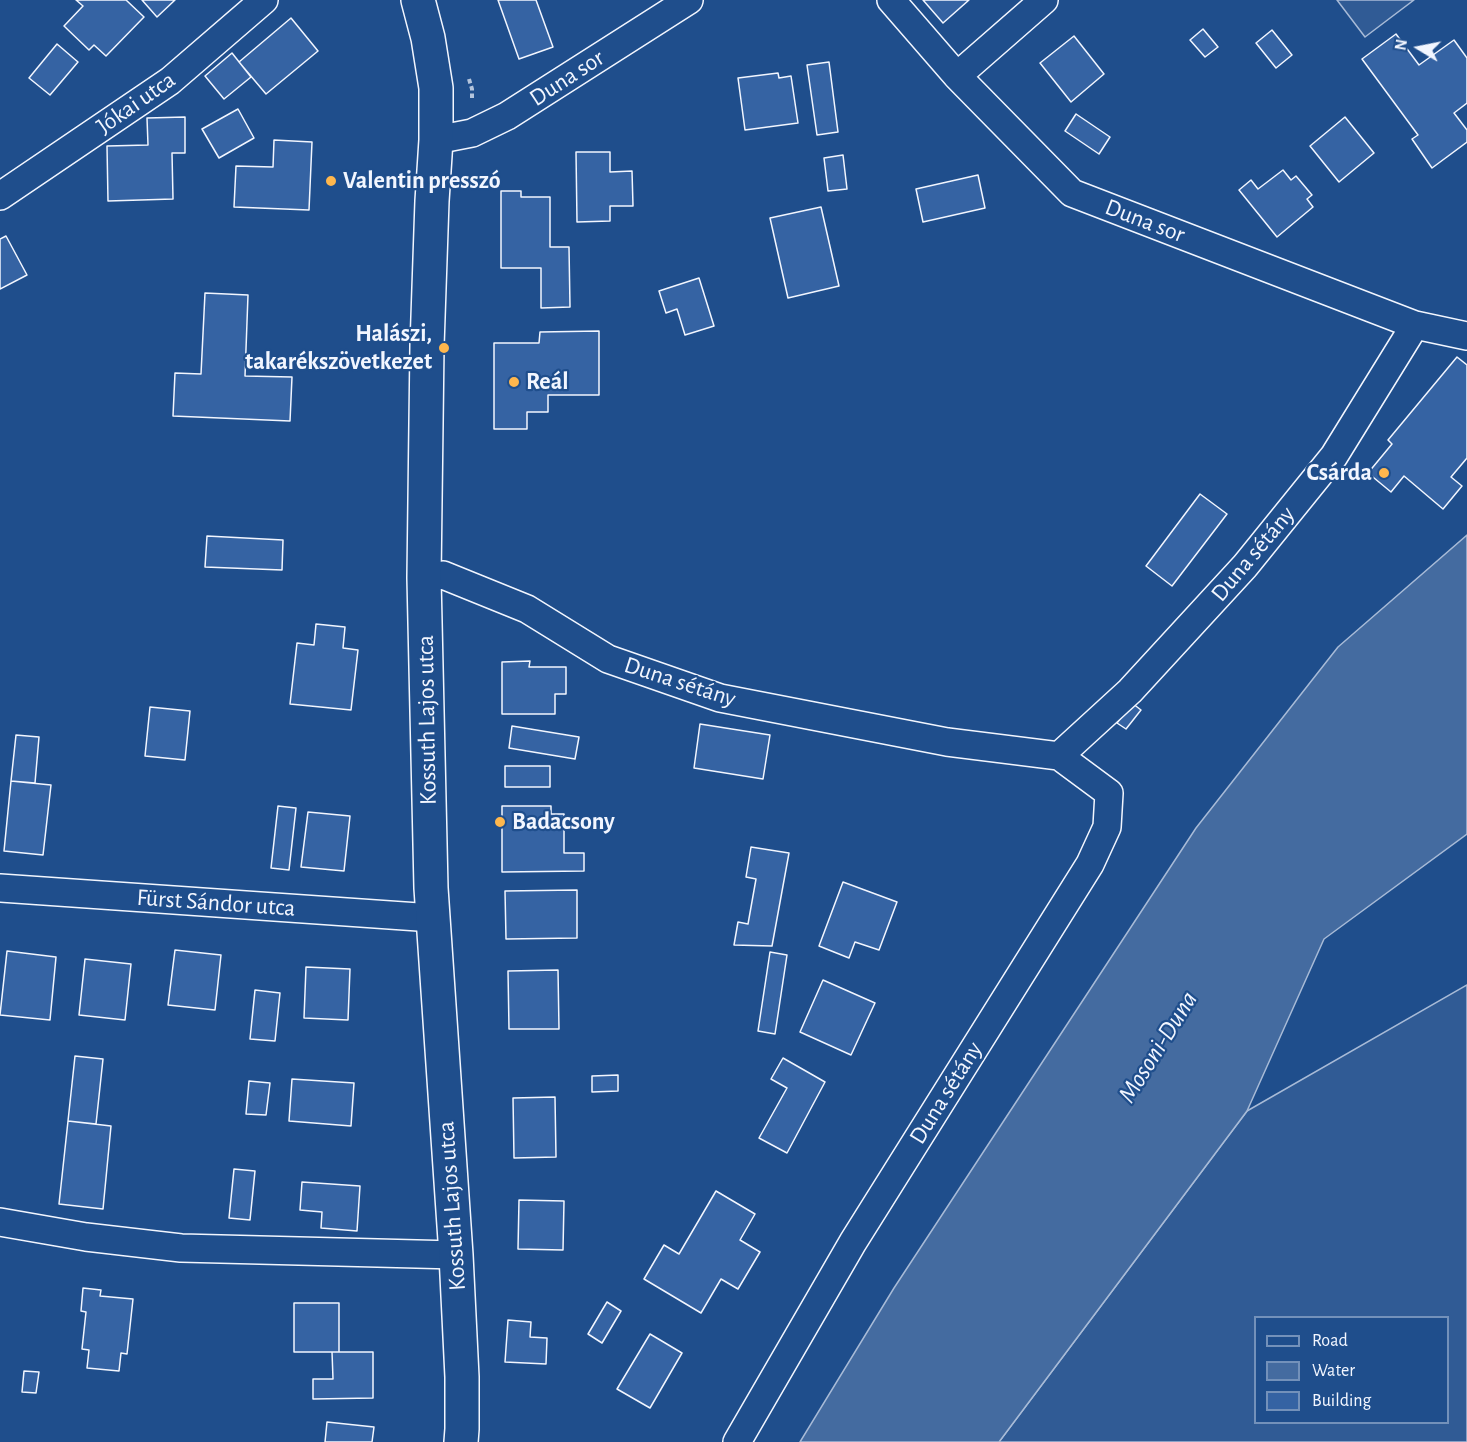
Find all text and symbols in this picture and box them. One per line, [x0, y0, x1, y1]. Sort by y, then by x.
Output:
north arrow [1389, 18, 1449, 78]
text: N [1392, 38, 1410, 52]
street label: Duna sor [524, 43, 610, 113]
street label: Jókai utca [91, 65, 181, 141]
place label: Valentin presszó [343, 167, 501, 195]
marker: Valentin presszó [324, 174, 338, 188]
street label: Duna sor [1101, 193, 1189, 249]
place label: Halászi, takarékszövetkezet [245, 320, 432, 376]
marker: Halászi, takarékszövetkezet [437, 341, 451, 355]
place label: Reál [526, 368, 569, 396]
marker: Reál [507, 375, 521, 389]
place label: Csárda [1306, 459, 1372, 487]
marker: Csárda [1377, 466, 1391, 480]
street label: Duna sétány [1205, 500, 1301, 608]
street label: Kossuth Lajos utca [411, 635, 443, 805]
street label: Duna sétány [621, 650, 739, 714]
place label: Badacsony [512, 808, 615, 836]
marker: Badacsony [493, 815, 507, 829]
street label: Fürst Sándor utca [136, 883, 296, 923]
water label: Mosoni-Duna [1111, 985, 1205, 1109]
street label: Duna sétány [903, 1036, 989, 1150]
street label: Kossuth Lajos utca [432, 1120, 472, 1292]
legend [1254, 1316, 1449, 1424]
text: Road [1312, 1332, 1348, 1350]
text: Water [1312, 1362, 1355, 1380]
text: Building [1312, 1392, 1371, 1410]

